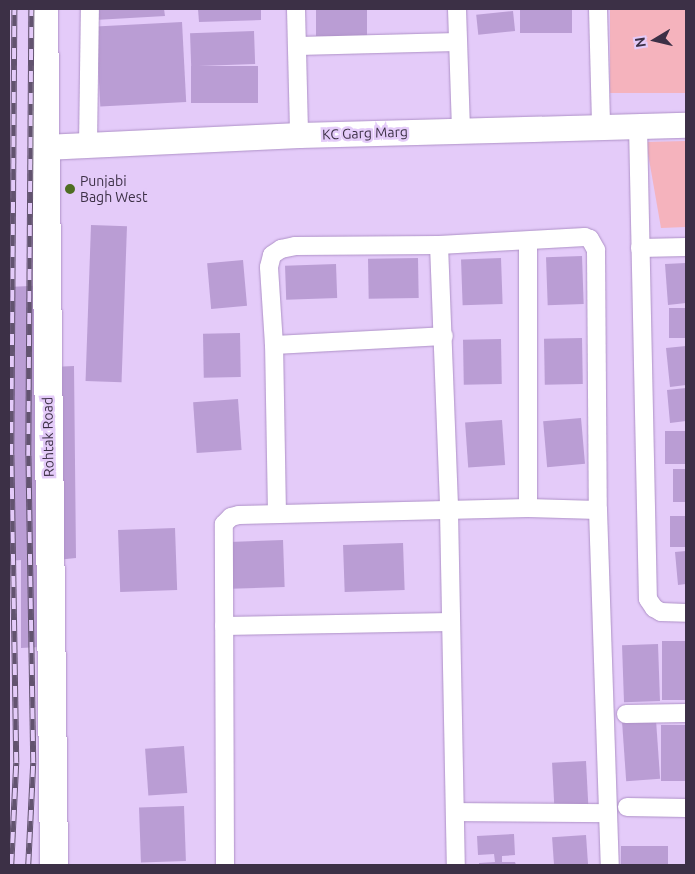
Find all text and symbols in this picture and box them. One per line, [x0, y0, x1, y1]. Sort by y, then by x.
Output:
north arrow [630, 15, 680, 65]
text: N [631, 36, 649, 49]
street label: KC Garg Marg [322, 123, 408, 143]
place label: Punjabi Bagh West [80, 173, 147, 206]
marker: Punjabi Bagh West [64, 183, 76, 195]
street label: Rohtak Road [39, 397, 57, 477]

